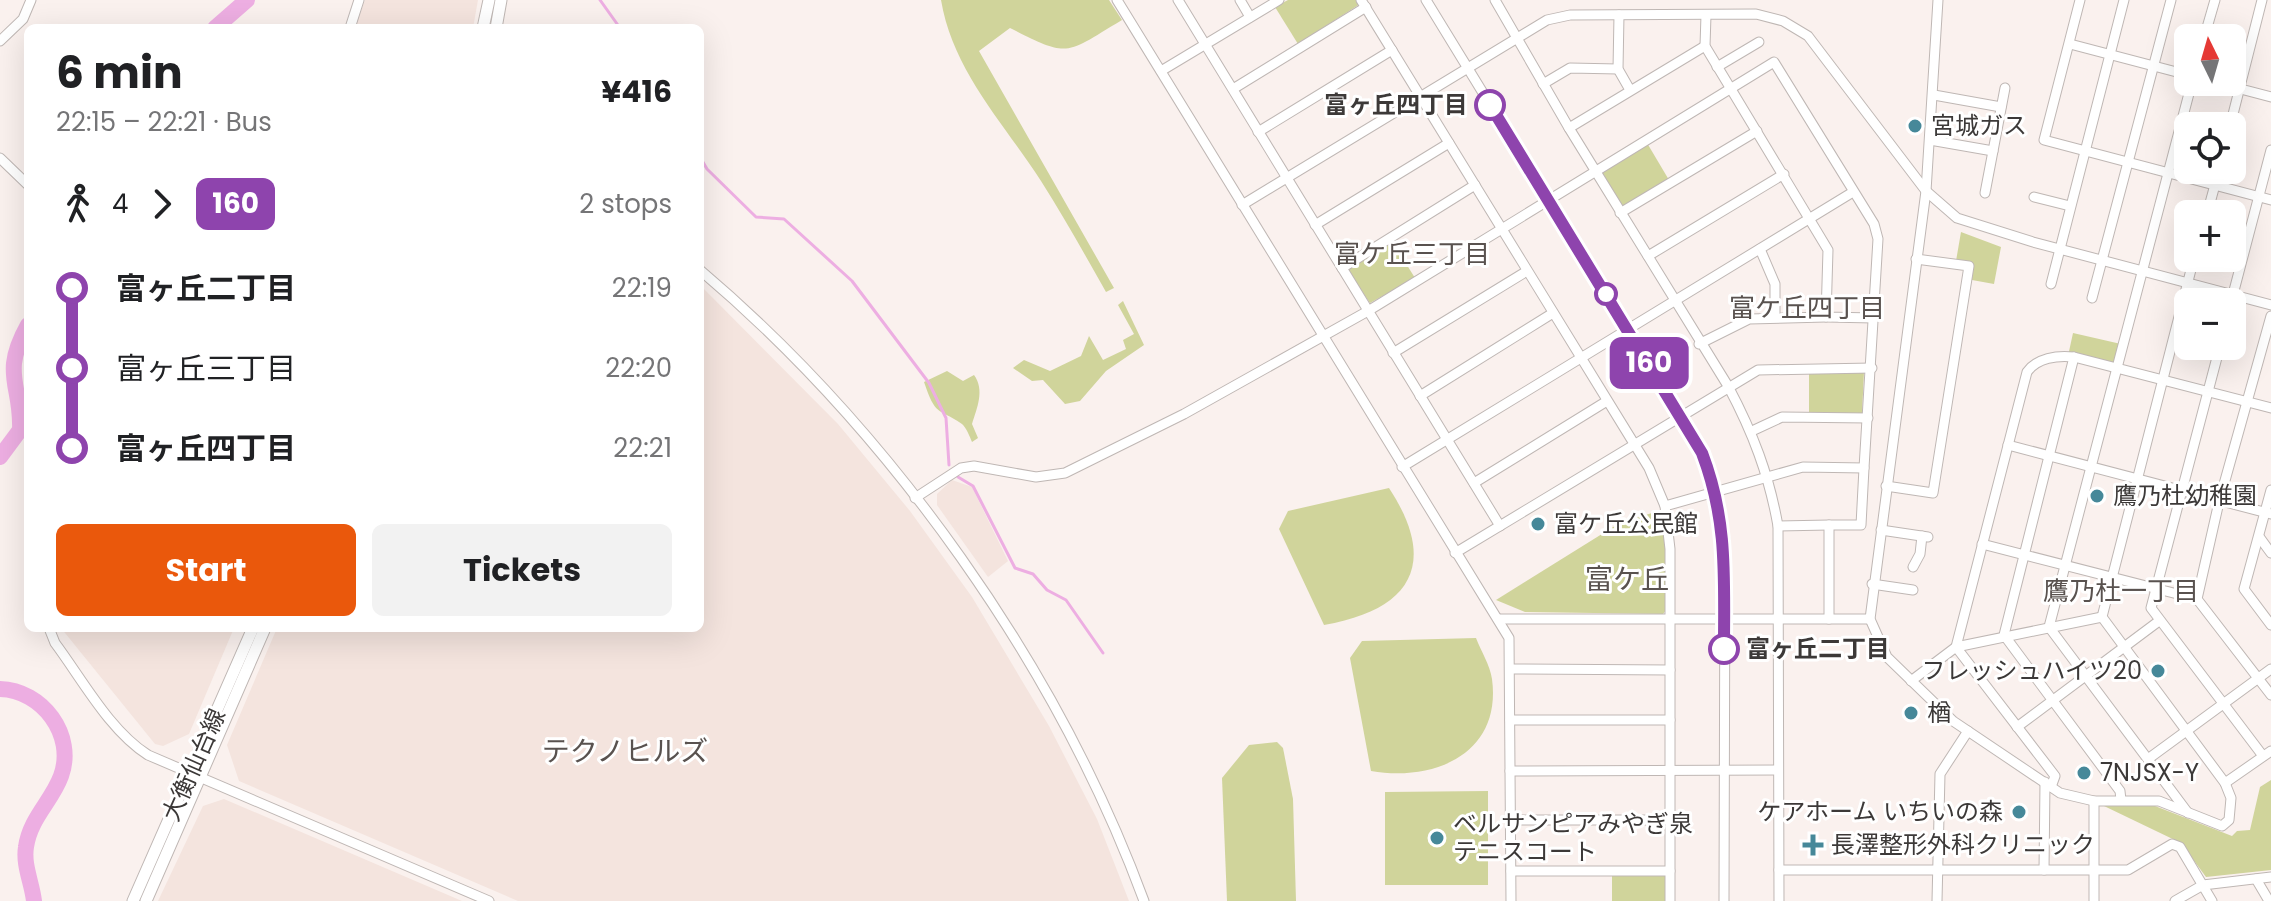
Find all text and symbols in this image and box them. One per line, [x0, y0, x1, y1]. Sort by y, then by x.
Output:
north arrow [2174, 24, 2246, 96]
map controls [2174, 24, 2246, 360]
text: 6 min [56, 42, 183, 103]
text: ¥416 [601, 70, 672, 113]
place label: 富ヶ丘四丁目 [1324, 88, 1468, 121]
marker: 富ヶ丘四丁目 [1475, 90, 1505, 120]
text: 22:15 – 22:21 · Bus [56, 104, 272, 140]
place label: 宮城ガス [1931, 109, 2027, 142]
button: locate [2174, 112, 2246, 184]
marker: 宮城ガス [1906, 117, 1924, 135]
icon: walk [56, 182, 100, 226]
icon: forward [140, 182, 184, 226]
text: 160 [212, 184, 259, 223]
text: 4 [112, 186, 128, 222]
text: 2 stops [579, 186, 672, 222]
button: + [2174, 200, 2246, 272]
district label: 富ケ丘三丁目 [1334, 236, 1490, 272]
text: 富ヶ丘二丁目 [116, 267, 296, 310]
text: 22:19 [612, 270, 672, 306]
unlabelled marker [1595, 283, 1617, 305]
button: − [2174, 288, 2246, 360]
district label: 富ケ丘四丁目 [1729, 290, 1885, 326]
line badge: 160 [1603, 337, 1695, 389]
text: 160 [1626, 343, 1672, 382]
text: 富ヶ丘三丁目 [116, 347, 296, 390]
text: 22:20 [605, 350, 672, 386]
text: 富ヶ丘四丁目 [116, 427, 296, 470]
text: 22:21 [613, 430, 672, 466]
place label: 鷹乃杜幼稚園 [2113, 479, 2257, 512]
marker: 鷹乃杜幼稚園 [2088, 487, 2106, 505]
place label: 富ケ丘公民館 [1554, 507, 1698, 540]
marker: 富ケ丘公民館 [1529, 515, 1547, 533]
button: Start [56, 524, 356, 616]
button: Tickets [372, 524, 672, 616]
district label: 富ケ丘 [1585, 560, 1669, 599]
district label: 鷹乃杜一丁目 [2043, 573, 2199, 609]
place label: 富ヶ丘二丁目 [1746, 632, 1890, 665]
marker: 富ヶ丘二丁目 [1709, 634, 1739, 664]
place label: フレッシュハイツ20 [1922, 654, 2142, 687]
marker: フレッシュハイツ20 [2149, 662, 2167, 680]
place label: 楢 [1927, 696, 1951, 729]
street label: 大衡仙台線 [154, 703, 233, 826]
marker: 楢 [1902, 704, 1920, 722]
district label: テクノヒルズ [542, 732, 708, 771]
place label: 7NJSX-Y [2100, 756, 2199, 789]
marker: 7NJSX-Y [2075, 764, 2093, 782]
place label: ケアホーム いちいの森 [1757, 795, 2003, 828]
marker: ケアホーム いちいの森 [2010, 803, 2028, 821]
place label: ベルサンピアみやぎ泉 テニスコート [1453, 807, 1693, 868]
place label: 長澤整形外科クリニック [1831, 828, 2095, 861]
marker: ベルサンピアみやぎ泉 テニスコート [1428, 829, 1446, 847]
marker: 長澤整形外科クリニック [1802, 834, 1824, 856]

